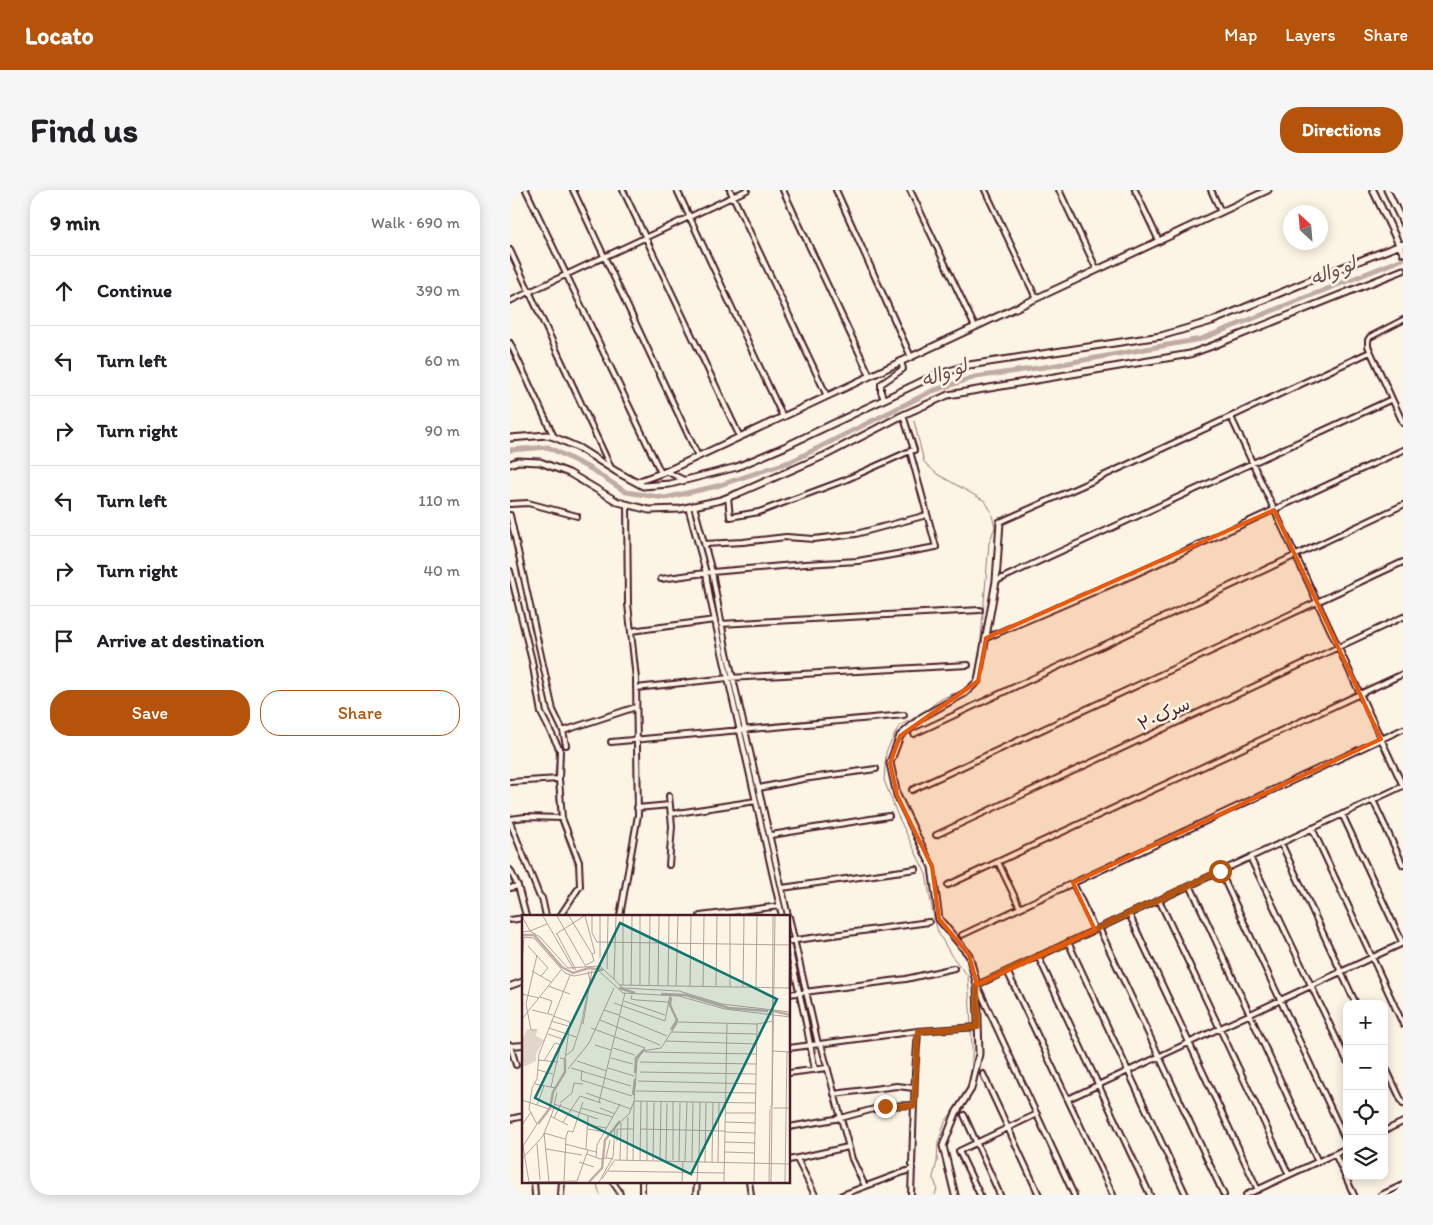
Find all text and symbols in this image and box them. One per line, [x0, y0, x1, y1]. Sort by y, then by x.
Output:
text: Locato [25, 21, 94, 50]
text: Map [1224, 24, 1257, 46]
text: Layers [1285, 24, 1335, 46]
text: Share [1363, 24, 1408, 46]
button: Directions [1280, 107, 1403, 153]
text: Find us [30, 109, 138, 151]
north arrow [1283, 205, 1328, 250]
text: 9 min [50, 210, 100, 235]
text: Walk · 690 m [371, 213, 460, 232]
water label: لو واله [1307, 251, 1362, 291]
icon: ahead [50, 277, 78, 305]
text: Continue [97, 279, 172, 302]
text: 390 m [416, 281, 460, 300]
icon: left [50, 347, 78, 375]
text: Turn left [97, 349, 167, 372]
text: 60 m [425, 351, 460, 370]
water label: لو واله [918, 353, 973, 393]
icon: right [50, 417, 78, 445]
text: Turn right [97, 419, 178, 442]
text: 90 m [425, 421, 460, 440]
icon: left [50, 487, 78, 515]
text: Turn left [97, 489, 167, 512]
text: 110 m [418, 491, 460, 510]
icon: right [50, 557, 78, 585]
text: Turn right [97, 559, 178, 582]
text: 40 m [423, 561, 460, 580]
icon: arrive [50, 627, 78, 655]
text: Arrive at destination [97, 629, 264, 652]
button: Save [50, 690, 250, 736]
button: Share [260, 690, 460, 736]
street label: سرک۲۰ [1134, 692, 1194, 736]
route start [1209, 860, 1232, 883]
inset map [522, 915, 790, 1182]
map controls [1343, 1000, 1388, 1180]
button: + [1343, 1000, 1388, 1045]
button: − [1343, 1045, 1388, 1090]
button: locate [1343, 1090, 1388, 1135]
route end [874, 1095, 897, 1118]
button: layers [1343, 1135, 1388, 1180]

